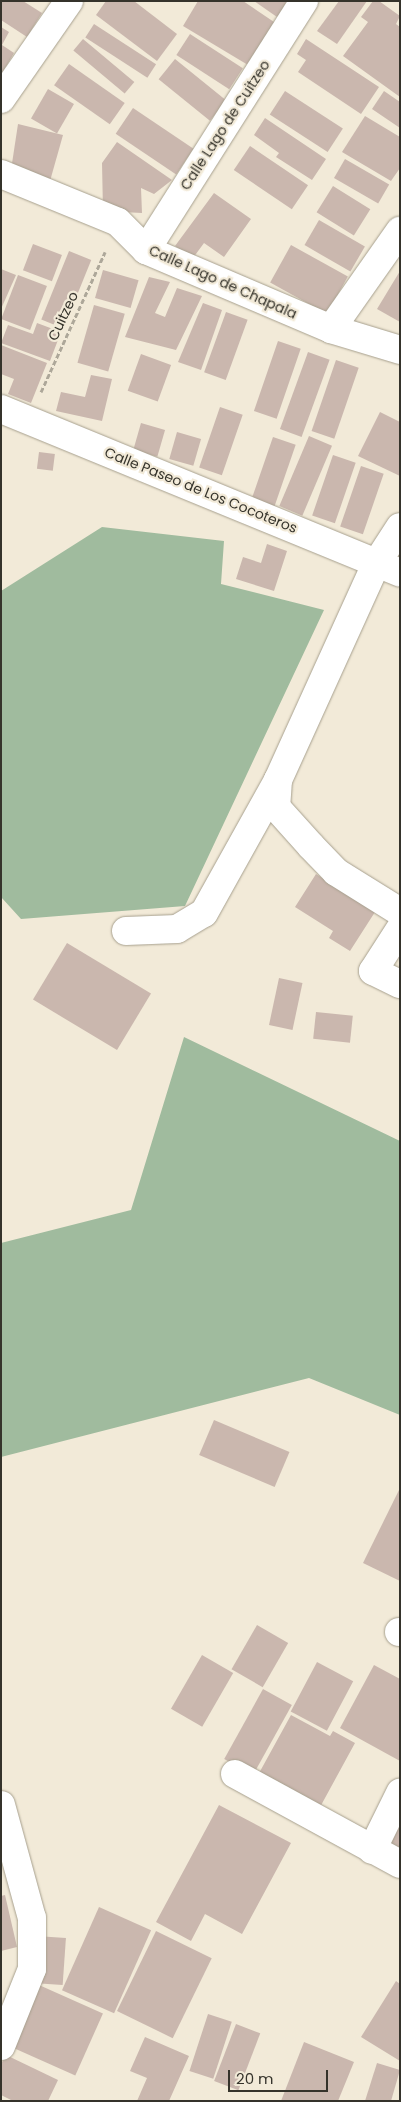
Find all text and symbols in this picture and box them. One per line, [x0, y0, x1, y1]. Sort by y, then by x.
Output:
street label: Calle Lago de Cuitzeo [177, 57, 273, 193]
street label: Calle Lago de Chapala [146, 242, 300, 322]
street label: Cuitzeo [44, 289, 82, 343]
street label: Calle Paseo de Los Cocoteros [102, 444, 300, 536]
scale bar [231, 2060, 331, 2092]
text: 20 m [236, 2068, 274, 2089]

